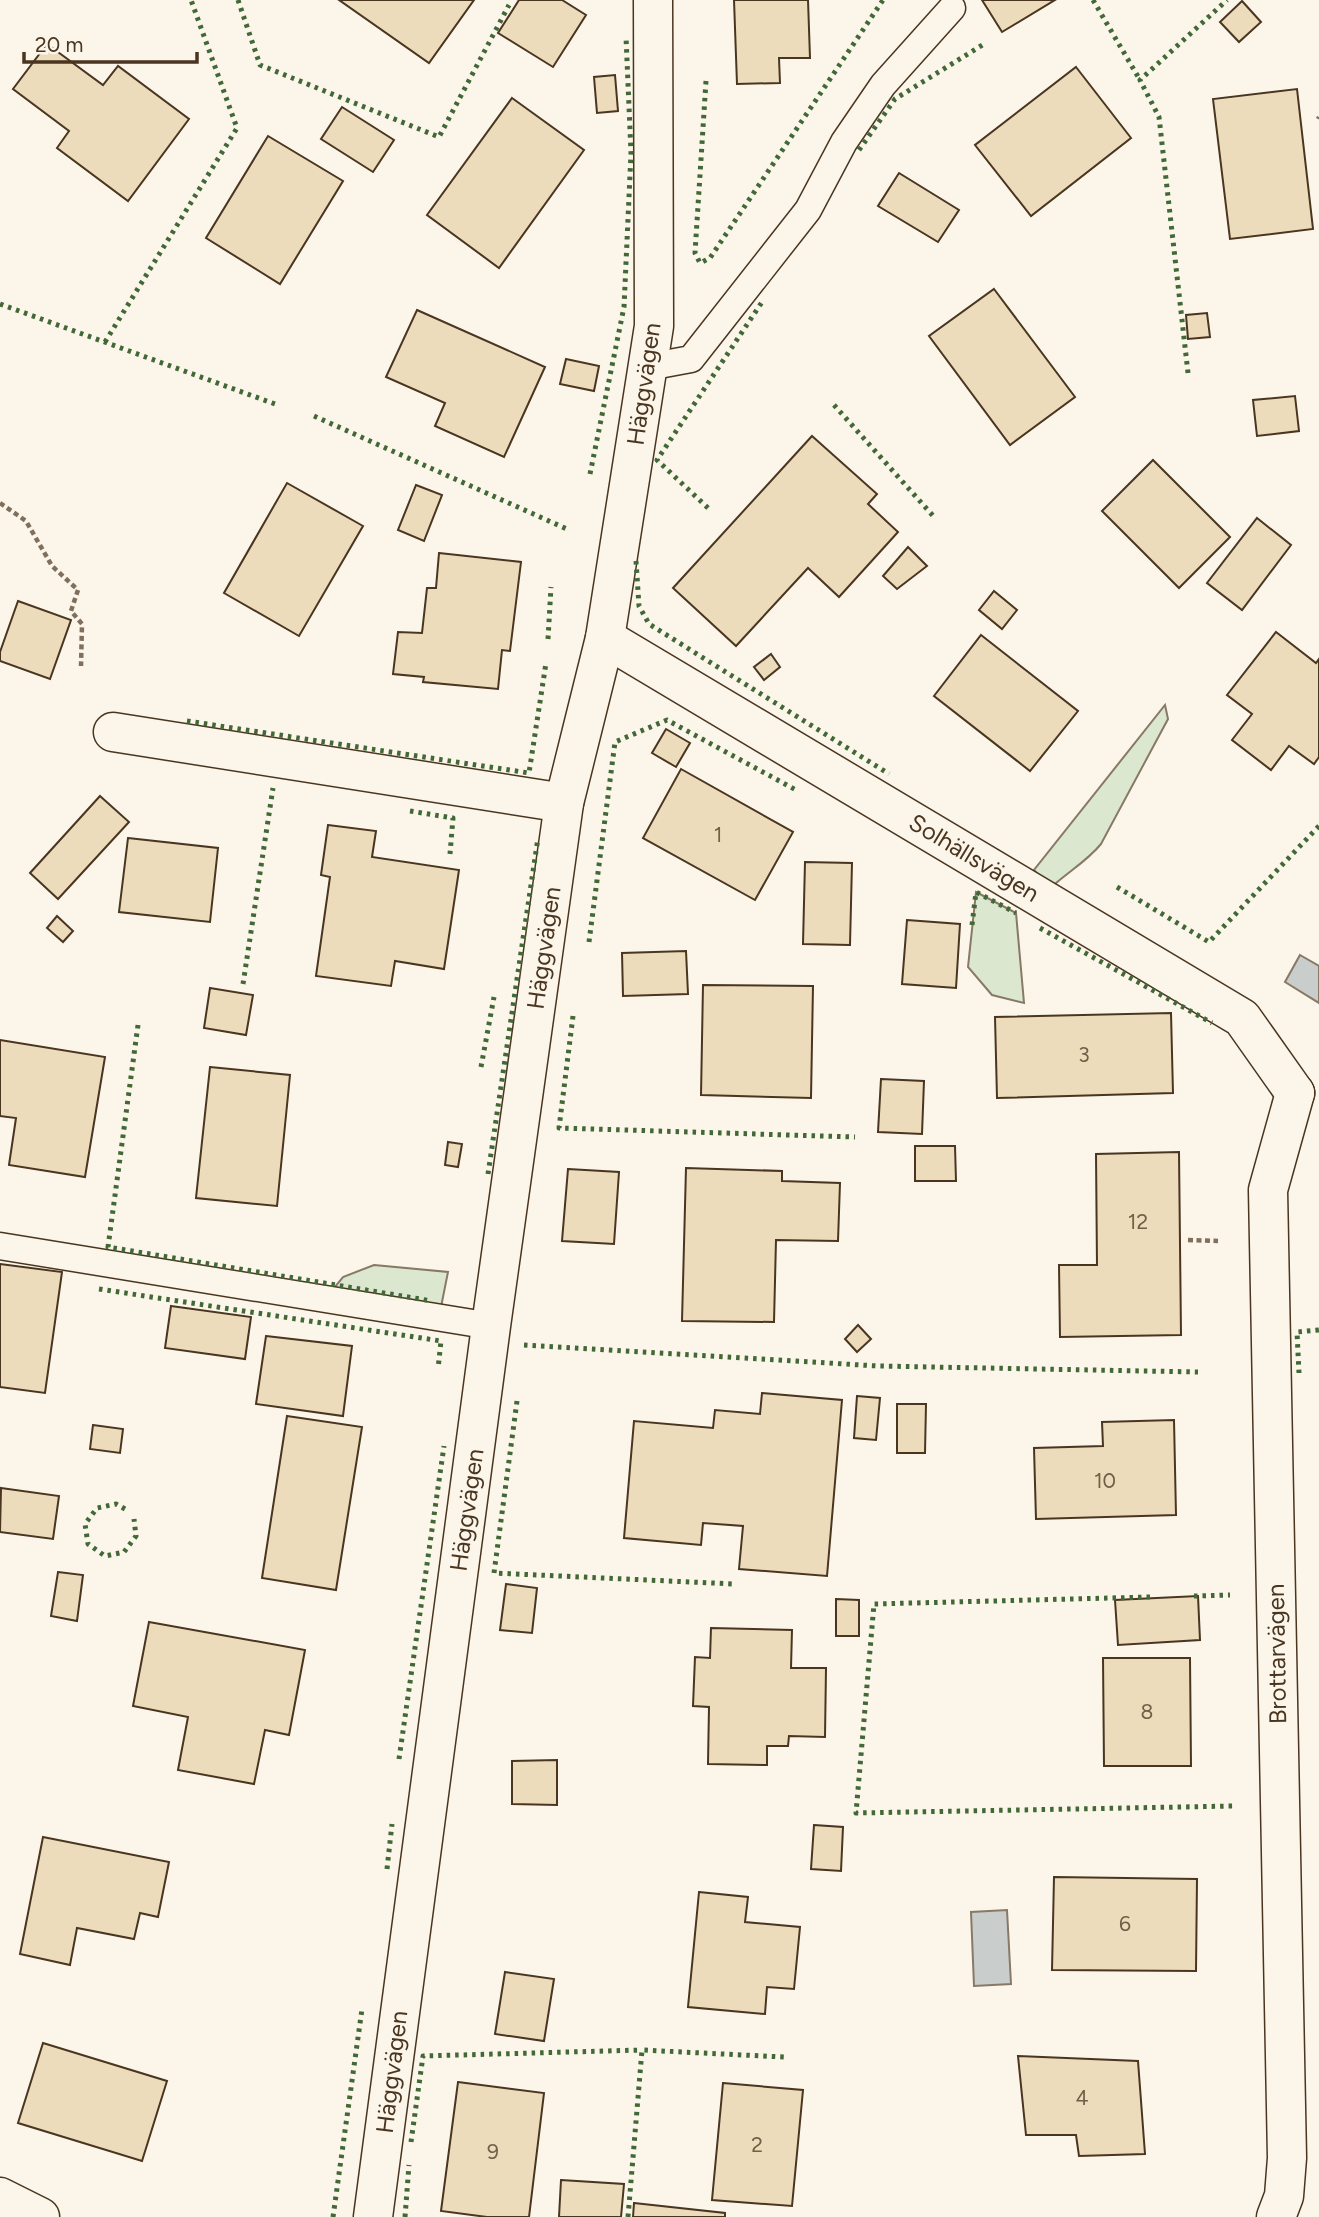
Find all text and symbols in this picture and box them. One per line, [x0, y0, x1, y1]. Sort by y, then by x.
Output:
scale bar [24, 21, 198, 65]
text: 20 m [35, 32, 83, 57]
street label: Häggvägen [621, 321, 666, 447]
street label: Solhällsvägen [904, 807, 1045, 908]
house number: 1 [714, 822, 722, 847]
street label: Häggvägen [521, 885, 566, 1011]
house number: 3 [1078, 1042, 1090, 1067]
house number: 12 [1128, 1209, 1148, 1234]
street label: Häggvägen [444, 1447, 489, 1573]
house number: 10 [1094, 1468, 1116, 1493]
street label: Brottarvägen [1261, 1584, 1292, 1724]
house number: 8 [1141, 1699, 1153, 1724]
house number: 6 [1119, 1911, 1131, 1936]
street label: Häggvägen [370, 2009, 413, 2135]
house number: 4 [1075, 2085, 1089, 2110]
house number: 2 [751, 2132, 763, 2157]
house number: 9 [487, 2139, 499, 2164]

